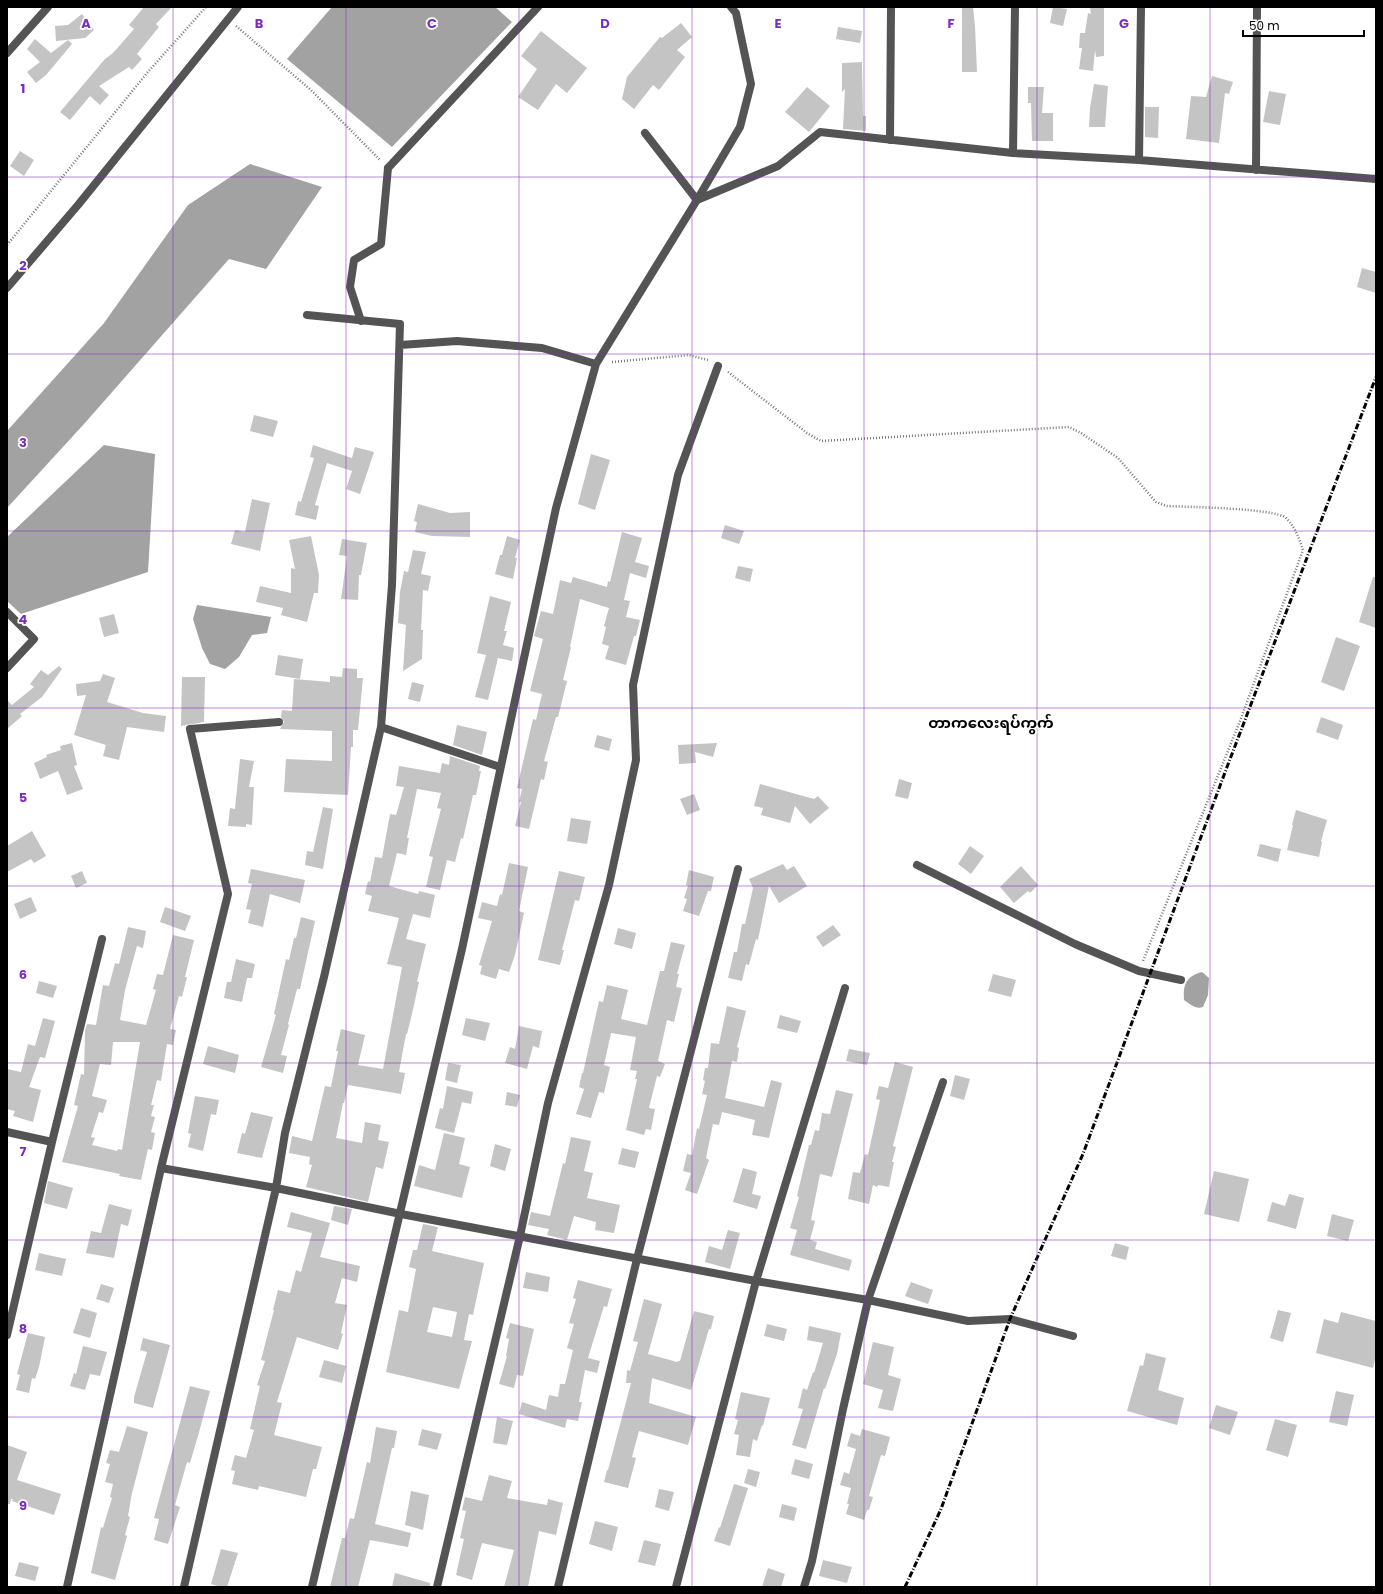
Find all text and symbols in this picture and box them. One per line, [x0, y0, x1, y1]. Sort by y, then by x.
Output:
scale bar [1243, 12, 1364, 38]
text: A [81, 14, 91, 33]
text: B [255, 14, 264, 33]
text: C [427, 14, 437, 33]
text: D [600, 14, 610, 33]
text: E [774, 14, 782, 33]
text: F [947, 14, 955, 33]
text: G [1119, 14, 1129, 33]
text: 50 m [1249, 17, 1280, 34]
text: 1 [21, 79, 25, 98]
text: 2 [19, 256, 27, 275]
text: 3 [19, 433, 27, 452]
text: 4 [19, 610, 28, 629]
district label: တာကလေးရပ်ကွက် [928, 712, 1054, 735]
text: 5 [19, 788, 27, 807]
text: 6 [19, 965, 27, 984]
text: 7 [20, 1142, 27, 1161]
text: 8 [19, 1319, 27, 1338]
text: 9 [19, 1496, 27, 1515]

